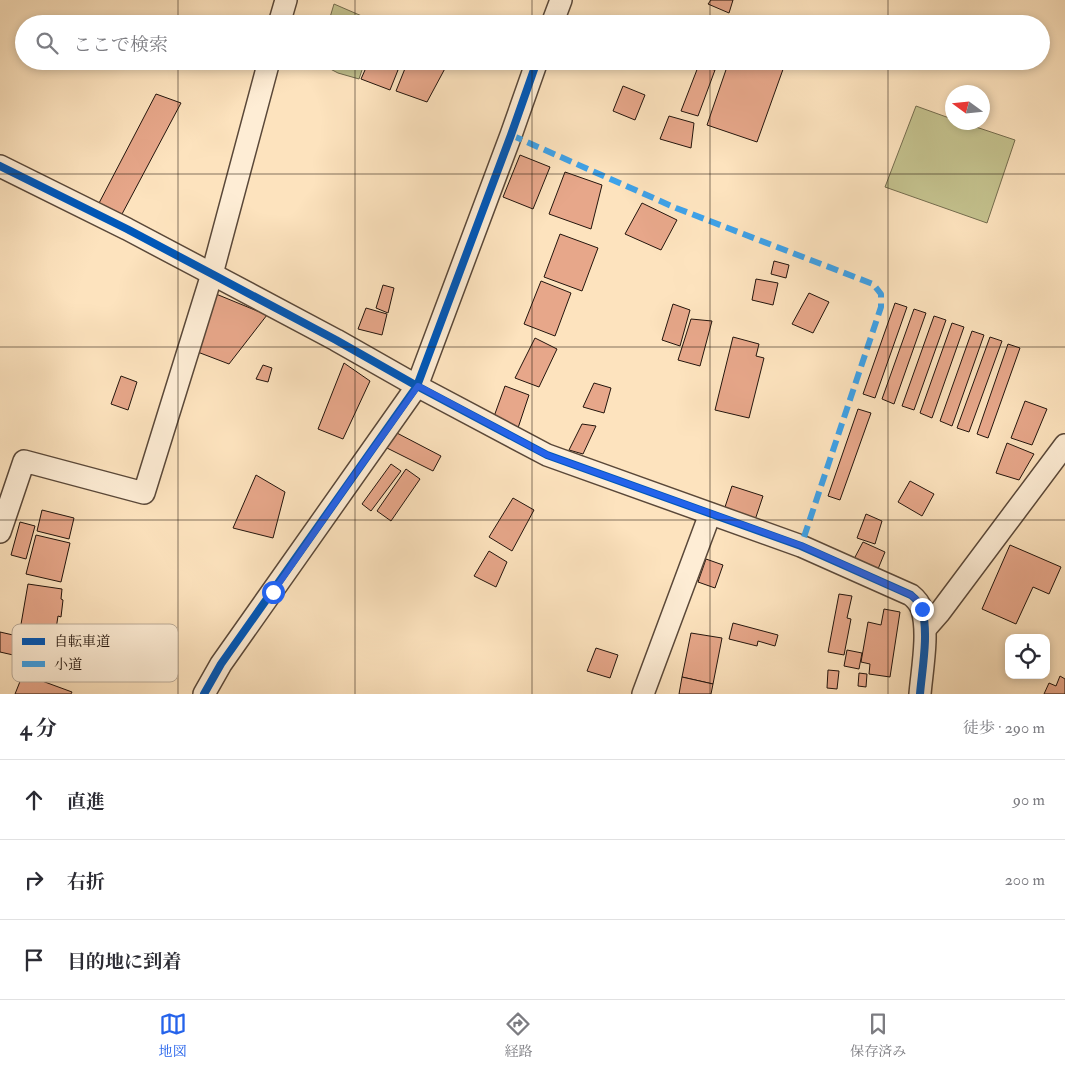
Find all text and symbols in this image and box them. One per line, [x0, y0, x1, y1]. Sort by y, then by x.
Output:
search box [15, 15, 1050, 70]
icon: search [33, 29, 61, 57]
text: ここで検索 [73, 33, 168, 57]
north arrow [945, 85, 990, 130]
route start [262, 581, 285, 604]
route end [911, 598, 934, 621]
legend [12, 624, 178, 682]
text: 自転車道 [54, 633, 110, 650]
map controls [1005, 634, 1050, 679]
button: locate [1005, 634, 1050, 679]
text: 小道 [54, 656, 82, 673]
text: 4 分 [20, 715, 57, 742]
text: 徒歩 · 290 m [963, 718, 1045, 738]
icon: ahead [20, 786, 48, 814]
text: 直進 [67, 790, 105, 814]
text: 90 m [1013, 790, 1045, 810]
icon: right [20, 866, 48, 894]
text: 右折 [67, 870, 105, 894]
text: 200 m [1005, 870, 1045, 890]
icon: arrive [20, 946, 48, 974]
text: 目的地に到着 [67, 950, 181, 974]
tab: 地図 [159, 1010, 187, 1060]
tab: 経路 [504, 1010, 532, 1060]
tab: 保存済み [850, 1010, 906, 1060]

